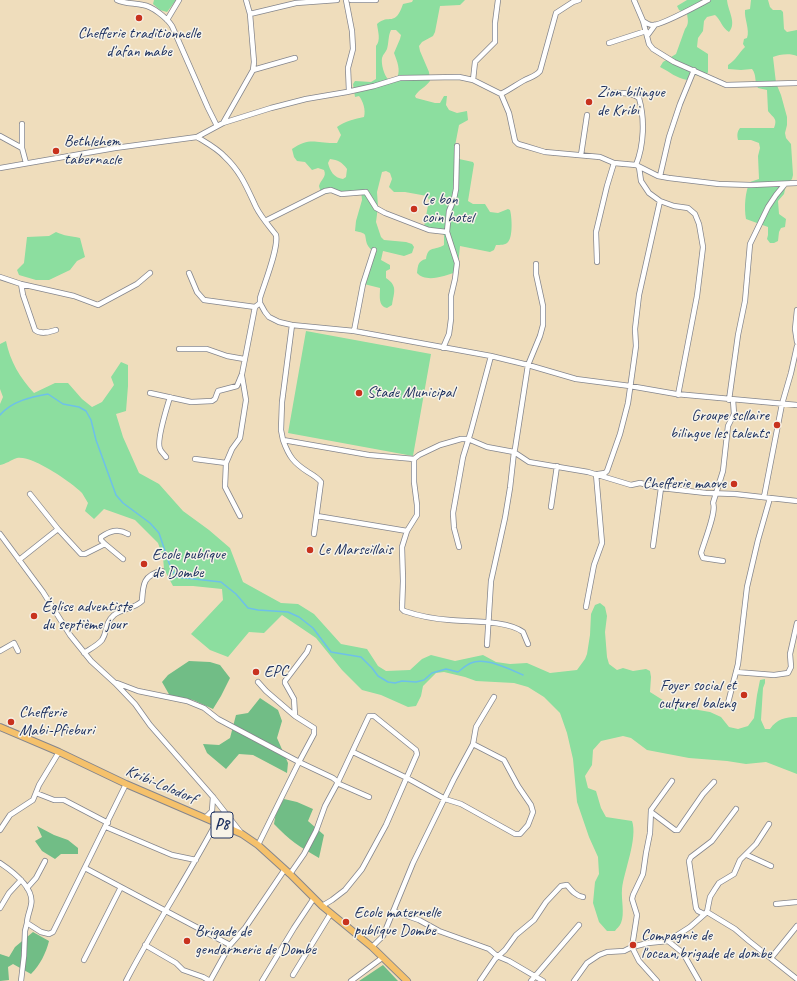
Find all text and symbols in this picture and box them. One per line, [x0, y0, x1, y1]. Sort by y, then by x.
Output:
marker: Chefferie traditionnelle d'afan mabe [134, 13, 144, 23]
place label: Chefferie traditionnelle d'afan mabe [78, 24, 200, 62]
place label: Zion bilingue de Kribi [597, 83, 665, 121]
marker: Zion bilingue de Kribi [584, 97, 594, 107]
place label: Bethlehem tabernacle [64, 132, 121, 170]
marker: Bethlehem tabernacle [51, 146, 61, 156]
place label: Le bon coin hotel [422, 190, 474, 228]
marker: Le bon coin hotel [409, 204, 419, 214]
place label: Stade Municipal [367, 383, 455, 403]
marker: Stade Municipal [354, 388, 364, 398]
place label: Groupe scllaire bilingue les talents [670, 406, 769, 444]
marker: Groupe scllaire bilingue les talents [772, 420, 782, 430]
place label: Chefferie maove [643, 474, 726, 494]
marker: Chefferie maove [729, 479, 739, 489]
place label: Le Marseillais [318, 540, 393, 560]
place label: Ecole publique de Dombe [152, 545, 225, 583]
marker: Le Marseillais [305, 545, 315, 555]
marker: Ecole publique de Dombe [139, 559, 149, 569]
place label: Église adventiste du septième jour [42, 597, 132, 635]
marker: Église adventiste du septième jour [29, 611, 39, 621]
place label: EPC [264, 662, 288, 682]
marker: EPC [251, 667, 261, 677]
place label: Foyer social et culturel baleng [658, 676, 736, 714]
marker: Foyer social et culturel baleng [739, 690, 749, 700]
place label: Chefferie Mabi-Pfieburi [19, 703, 94, 741]
marker: Chefferie Mabi-Pfieburi [6, 717, 16, 727]
street label: Kribi-Lolodorf [123, 761, 199, 809]
road number: P8 [211, 812, 233, 838]
place label: Ecole maternelle publique Dombe [354, 903, 441, 941]
marker: Ecole maternelle publique Dombe [341, 917, 351, 927]
place label: Brigade de gendarmerie de Dombe [195, 922, 316, 960]
place label: Compagnie de l'ocean,brigade de dombe [641, 926, 771, 964]
marker: Brigade de gendarmerie de Dombe [182, 936, 192, 946]
marker: Compagnie de l'ocean,brigade de dombe [628, 940, 638, 950]

